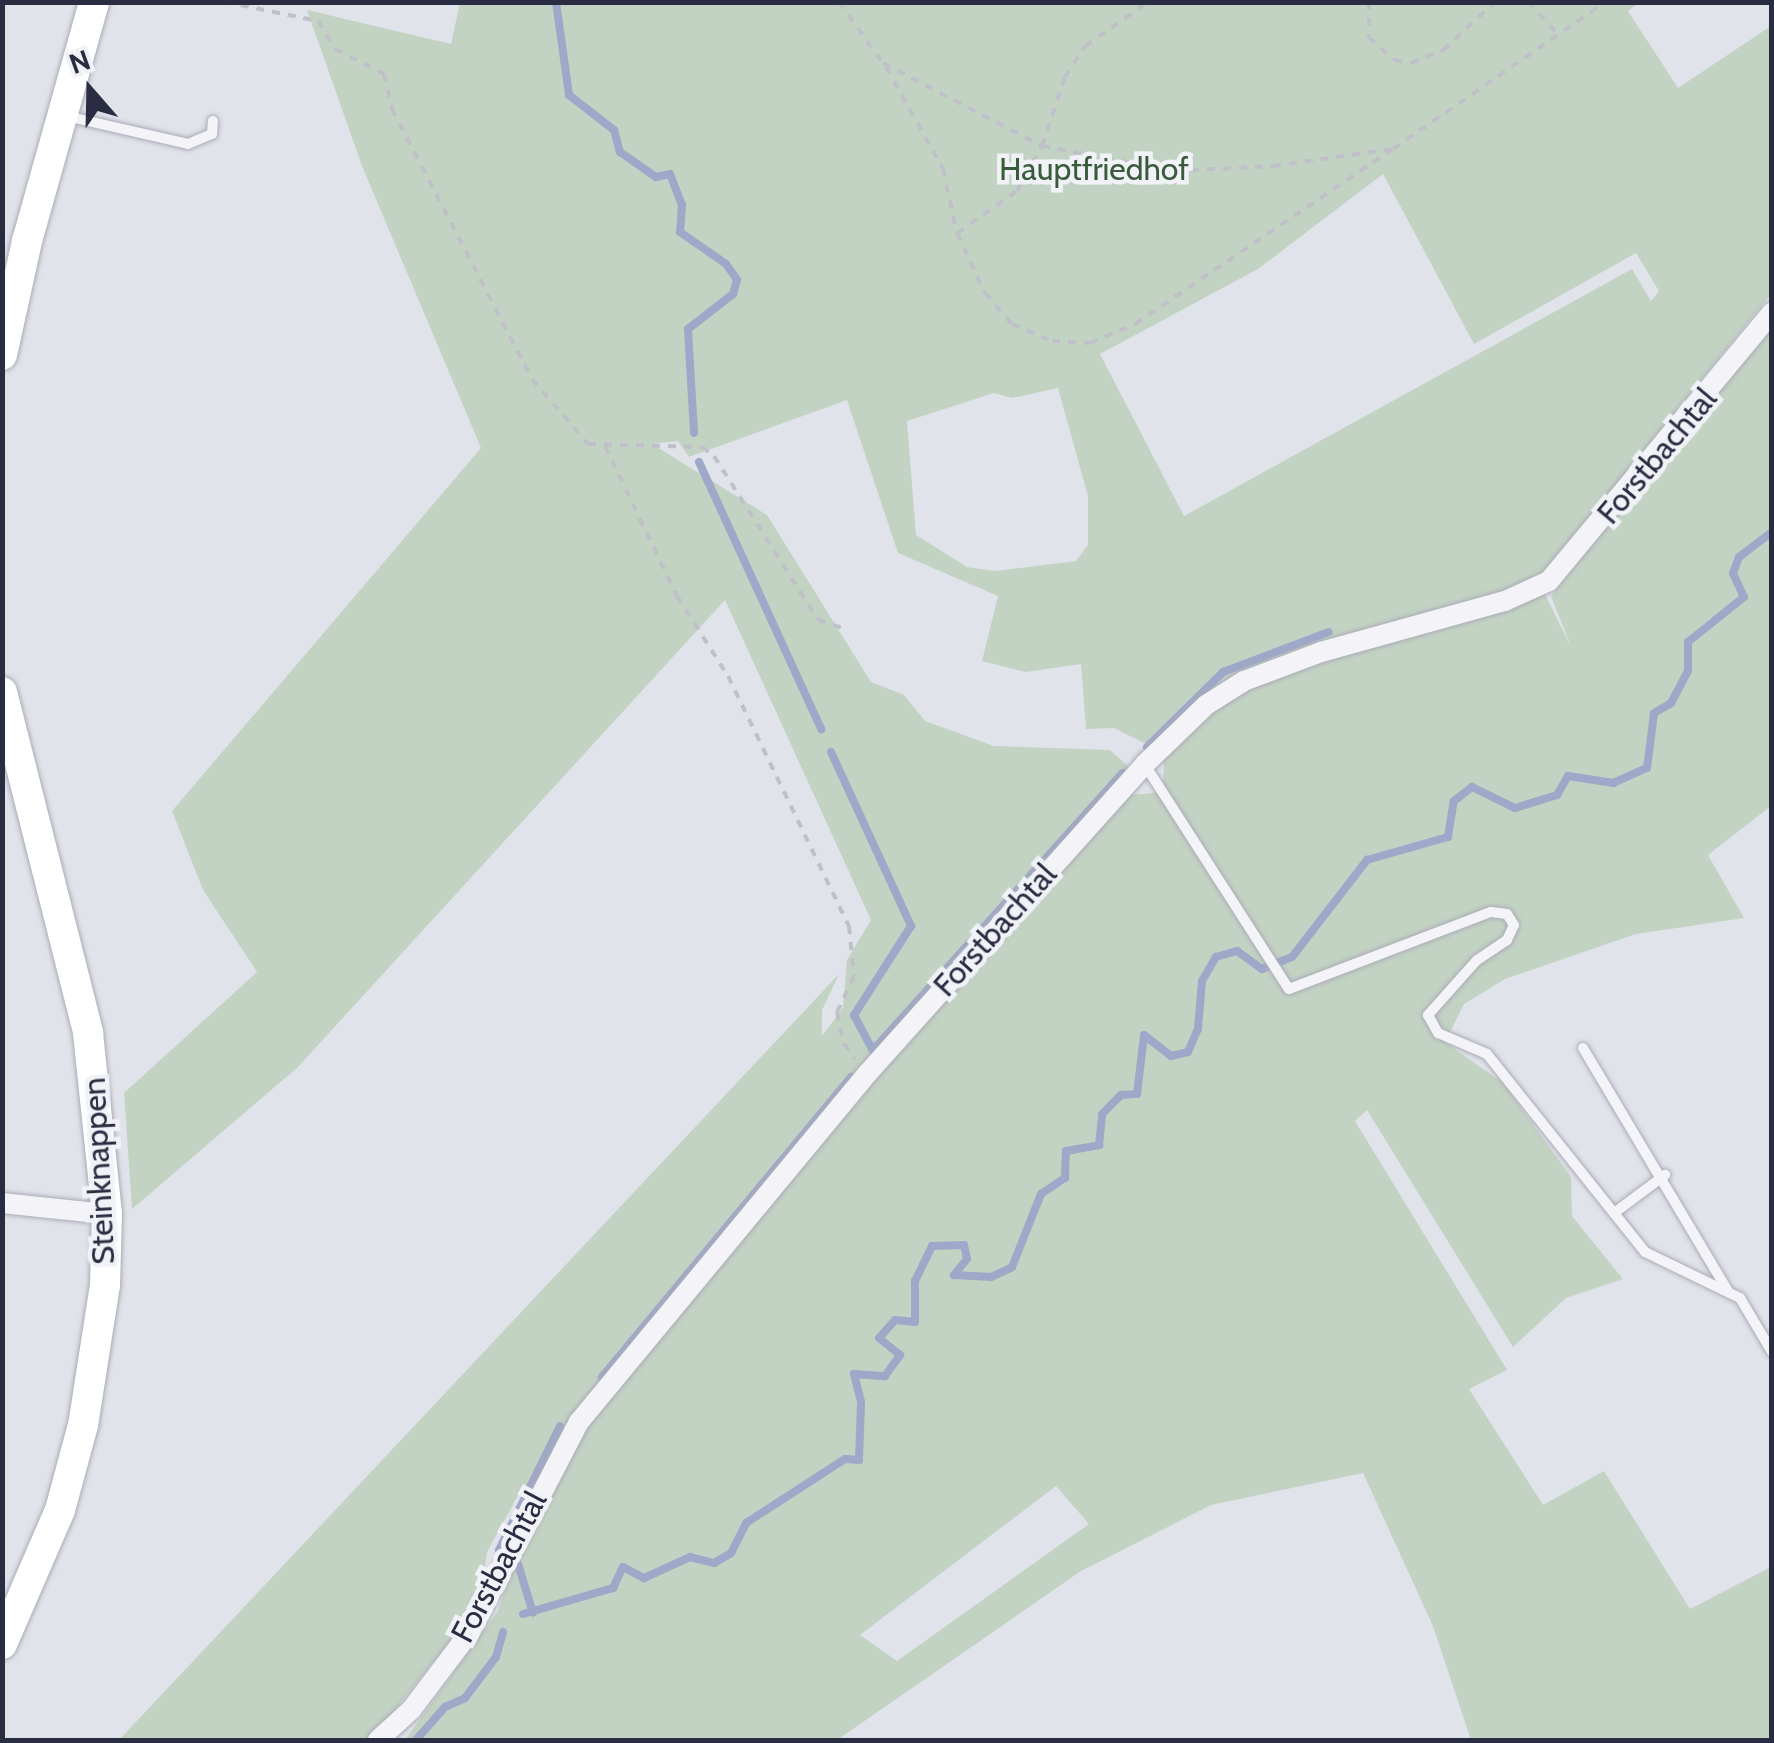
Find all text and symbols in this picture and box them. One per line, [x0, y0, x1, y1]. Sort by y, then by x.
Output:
north arrow [40, 40, 140, 140]
text: N [65, 42, 95, 81]
park label: Hauptfriedhof [999, 150, 1189, 188]
street label: Forstbachtal [1589, 380, 1725, 532]
street label: Forstbachtal [925, 856, 1065, 1004]
street label: Steinknappen [75, 1076, 123, 1266]
street label: Forstbachtal [443, 1485, 555, 1649]

